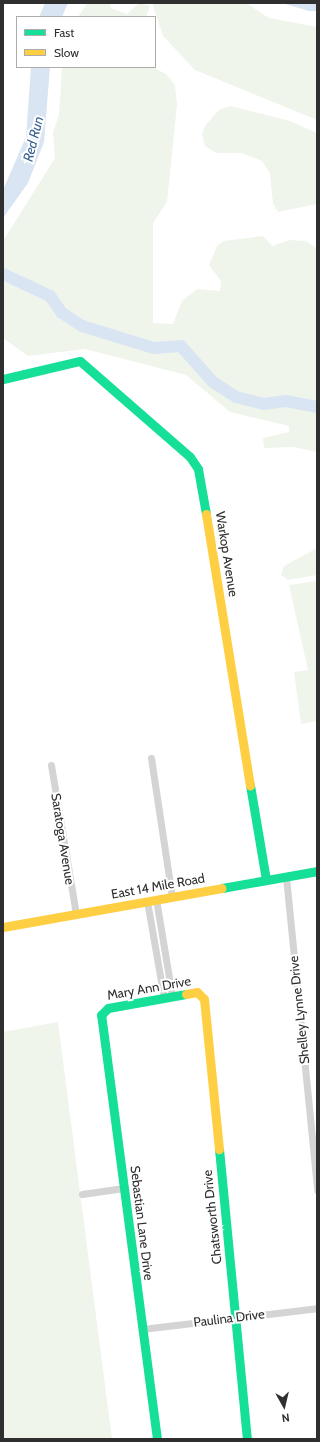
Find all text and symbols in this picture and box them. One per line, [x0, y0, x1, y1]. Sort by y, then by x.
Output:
legend [16, 16, 156, 68]
text: Fast [54, 25, 74, 40]
text: Slow [54, 45, 79, 60]
water label: Red Run [19, 115, 47, 163]
street label: Warkop Avenue [213, 510, 241, 598]
street label: Saratoga Avenue [48, 792, 78, 886]
street label: East 14 Mile Road [110, 870, 206, 902]
street label: Shelley Lynne Drive [286, 955, 312, 1065]
street label: Mary Ann Drive [106, 973, 192, 1003]
street label: Sebastian Lane Drive [127, 1165, 157, 1281]
street label: Chatsworth Drive [199, 1169, 225, 1265]
street label: Paulina Drive [192, 1306, 266, 1330]
north arrow [264, 1386, 304, 1426]
text: N [281, 1410, 290, 1425]

